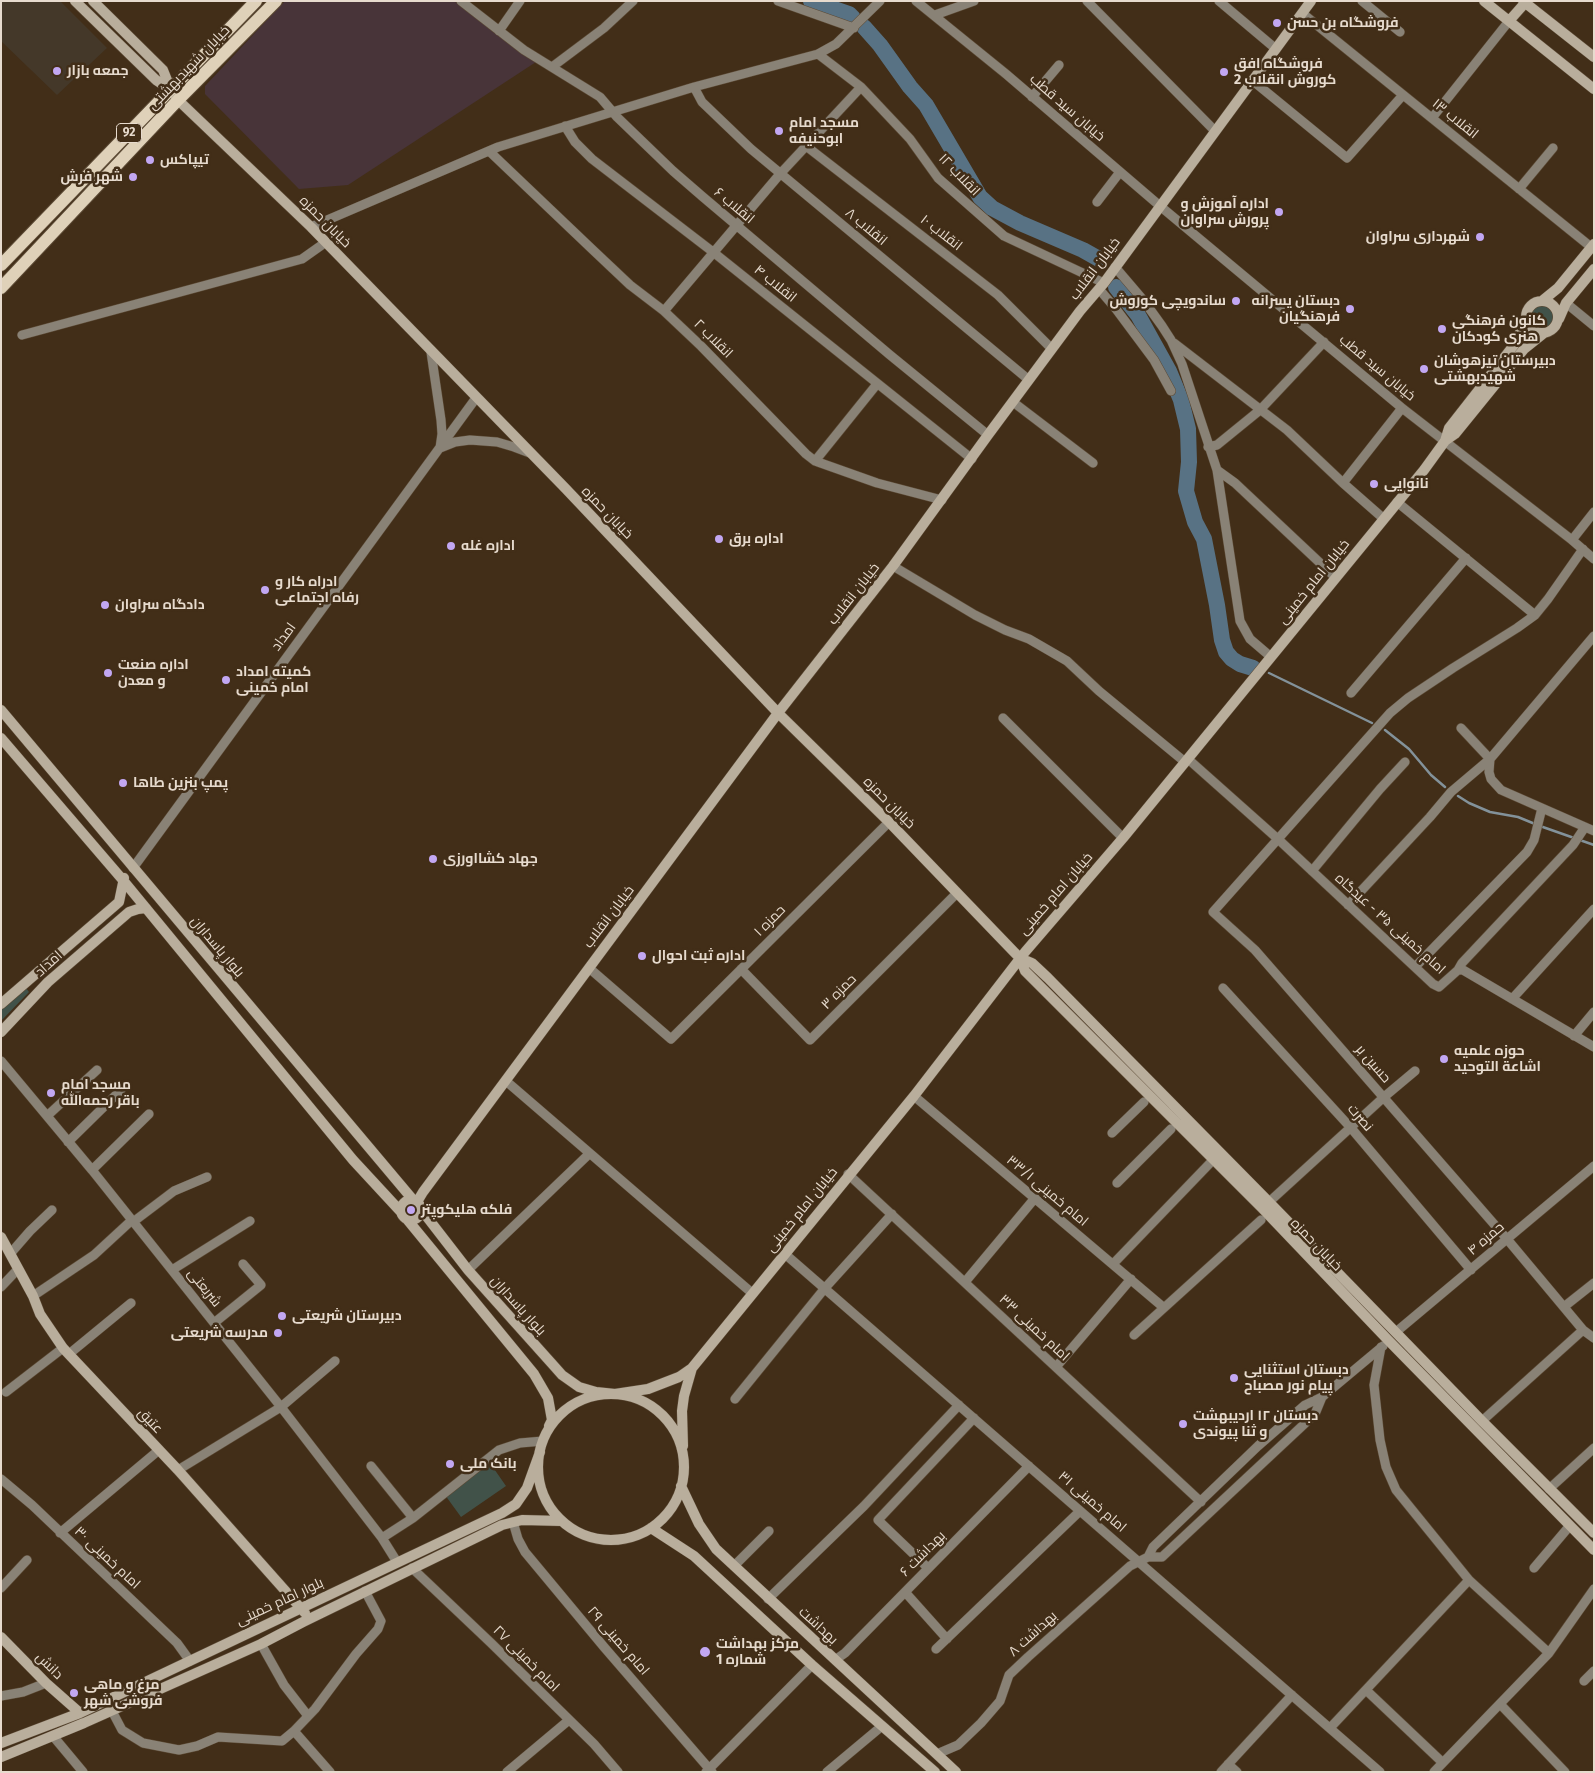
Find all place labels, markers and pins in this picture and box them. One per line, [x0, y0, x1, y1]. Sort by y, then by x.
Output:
place label: فروشگاه بن حسن [1287, 15, 1399, 31]
marker: فروشگاه بن حسن [1271, 17, 1283, 29]
place label: فروشگاه افق کوروش انقلاب 2 [1234, 56, 1336, 88]
place label: جمعه بازار [67, 63, 129, 79]
marker: جمعه بازار [51, 65, 63, 77]
marker: فروشگاه افق کوروش انقلاب 2 [1218, 66, 1230, 78]
place label: مسجد امام ابوحنیفه [789, 115, 859, 148]
marker: مسجد امام ابوحنیفه [773, 125, 785, 137]
place label: تیپاکس [160, 152, 209, 168]
marker: تیپاکس [144, 154, 156, 166]
place label: شهر فرش [60, 169, 123, 185]
marker: شهر فرش [127, 171, 139, 183]
place label: اداره آموزش و پرورش سراوان [1180, 196, 1269, 228]
marker: اداره آموزش و پرورش سراوان [1273, 206, 1285, 218]
place label: شهرداری سراوان [1366, 229, 1470, 245]
marker: شهرداری سراوان [1474, 231, 1486, 243]
place label: ساندویچی کوروش [1110, 293, 1226, 309]
place label: دبستان پسرانه فرهنگیان [1252, 293, 1340, 326]
marker: ساندویچی کوروش [1230, 295, 1242, 307]
marker: دبستان پسرانه فرهنگیان [1344, 303, 1356, 315]
place label: کانون فرهنگی هنری کودکان [1452, 313, 1546, 346]
marker: کانون فرهنگی هنری کودکان [1436, 323, 1448, 335]
place label: دبیرستان تیزهوشان شهیدبهشتی [1434, 353, 1556, 386]
marker: دبیرستان تیزهوشان شهیدبهشتی [1418, 363, 1430, 375]
place label: نانوایی [1384, 476, 1429, 492]
marker: نانوایی [1368, 478, 1380, 490]
place label: اداره برق [729, 531, 784, 547]
marker: اداره برق [713, 533, 725, 545]
place label: اداره غله [461, 538, 515, 554]
marker: اداره غله [445, 540, 457, 552]
place label: ادراه کار و رفاه اجتماعی [275, 574, 359, 606]
marker: ادراه کار و رفاه اجتماعی [259, 584, 271, 596]
place label: دادگاه سراوان [115, 597, 205, 613]
marker: دادگاه سراوان [99, 599, 111, 611]
place label: اداره صنعت و معدن [118, 657, 189, 690]
place label: کمیته امداد امام خمینی [236, 664, 311, 696]
marker: اداره صنعت و معدن [102, 667, 114, 679]
marker: کمیته امداد امام خمینی [220, 674, 232, 686]
place label: پمپ بنزین طاها [133, 775, 228, 791]
marker: پمپ بنزین طاها [117, 777, 129, 789]
place label: جهاد کشااورزی [443, 851, 538, 867]
marker: جهاد کشااورزی [427, 853, 439, 865]
place label: اداره ثبت احوال [652, 948, 745, 964]
marker: اداره ثبت احوال [636, 950, 648, 962]
place label: حوزه علمیه اشاعة التوحید [1454, 1043, 1541, 1076]
marker: حوزه علمیه اشاعة التوحید [1438, 1053, 1450, 1065]
place label: مسجد امام باقر رحمه‌الله [61, 1077, 140, 1110]
marker: مسجد امام باقر رحمه‌الله [45, 1087, 57, 1099]
place label: فلکه هلیکوپتر [421, 1202, 512, 1218]
marker: فلکه هلیکوپتر [405, 1204, 417, 1216]
place label: دبیرستان شریعتی [292, 1308, 402, 1324]
marker: دبیرستان شریعتی [276, 1310, 288, 1322]
place label: مدرسه شریعتی [171, 1325, 268, 1341]
marker: مدرسه شریعتی [272, 1327, 284, 1339]
place label: دبستان استثنایی پیام نور مصباح [1244, 1362, 1349, 1394]
marker: دبستان استثنایی پیام نور مصباح [1228, 1372, 1240, 1384]
place label: دبستان ۱۲ اردیبهشت و ثنا پیوندی [1193, 1408, 1318, 1440]
marker: دبستان ۱۲ اردیبهشت و ثنا پیوندی [1177, 1418, 1189, 1430]
place label: بانک ملی [460, 1456, 517, 1472]
marker: بانک ملی [444, 1458, 456, 1470]
place label: مرکز بهداشت شماره 1 [716, 1636, 799, 1668]
marker: مرکز بهداشت شماره 1 [698, 1645, 712, 1659]
place label: مرغ و ماهی فروشی شهر [84, 1677, 163, 1710]
marker: مرغ و ماهی فروشی شهر [68, 1687, 80, 1699]

